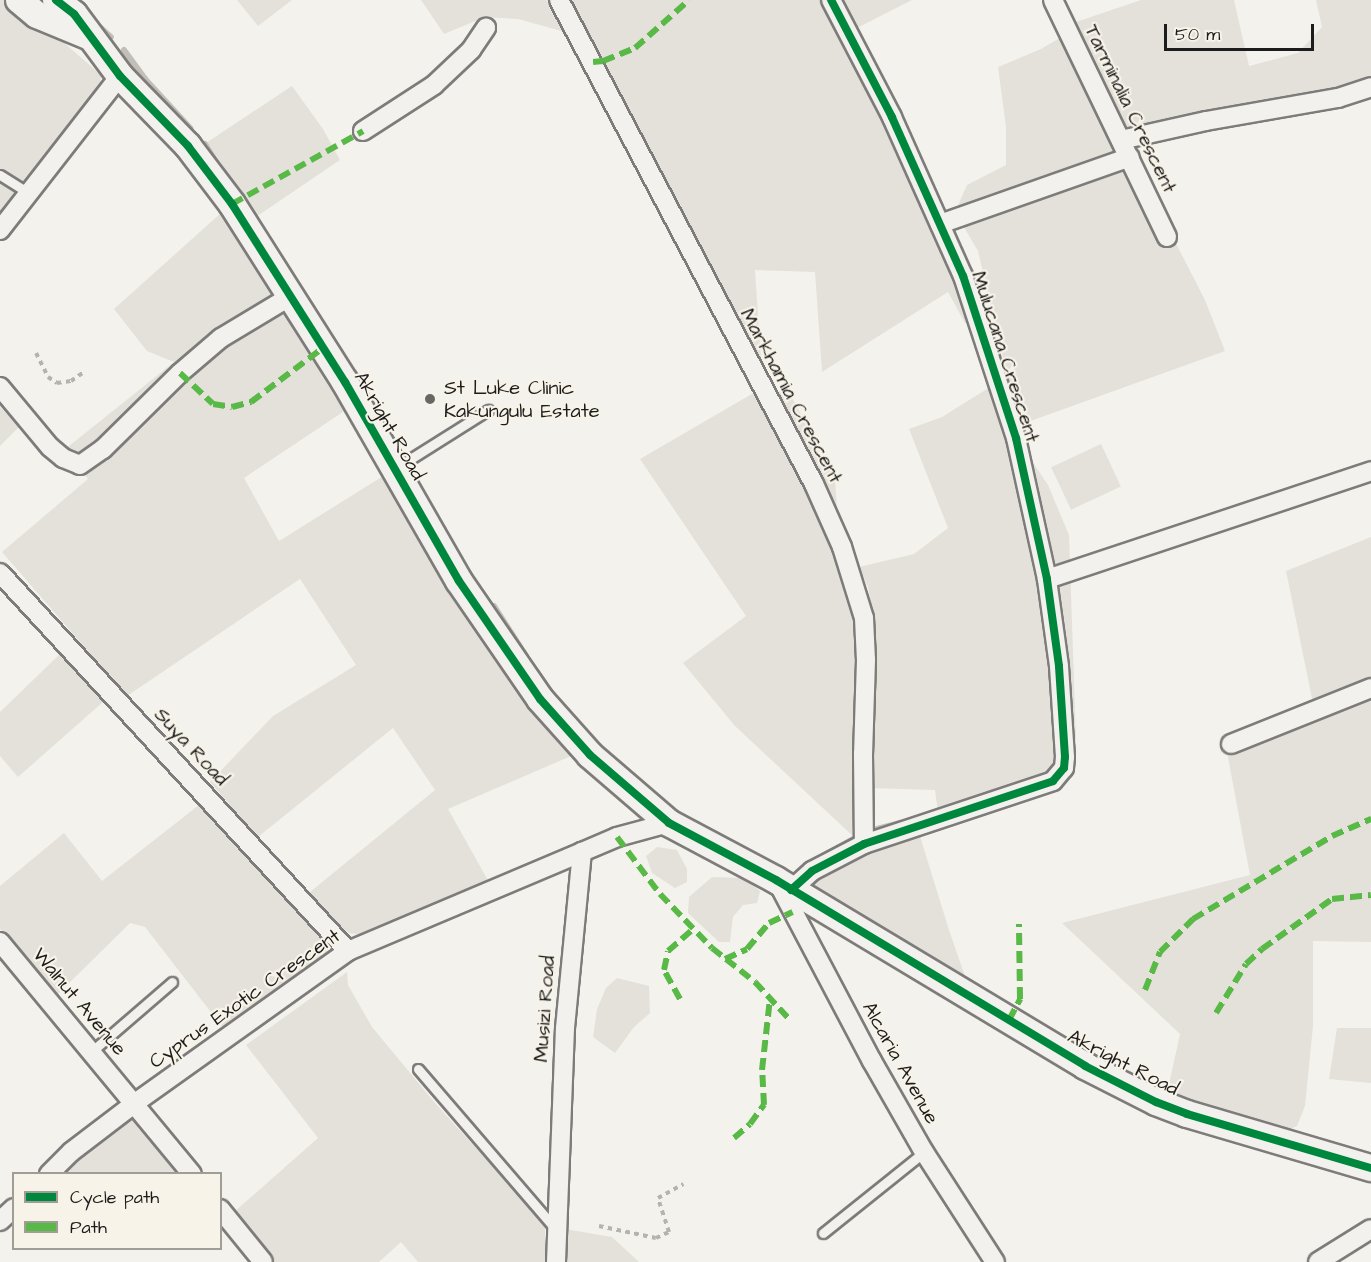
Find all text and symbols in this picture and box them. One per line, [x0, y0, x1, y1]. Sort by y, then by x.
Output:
scale bar [1167, 12, 1317, 50]
street label: Tarminalia Crescent [1079, 21, 1181, 197]
text: 50 m [1175, 22, 1220, 47]
street label: Mulucana Crescent [966, 268, 1044, 446]
street label: Markhamia Crescent [735, 304, 847, 488]
street label: Akright Road [348, 367, 430, 485]
place label: St Luke Clinic Kakungulu Estate [444, 376, 600, 423]
marker: St Luke Clinic Kakungulu Estate [421, 390, 439, 408]
street label: Suya Road [149, 703, 233, 791]
street label: Cyprus Exotic Crescent [145, 924, 345, 1074]
street label: Walnut Avenue [27, 943, 131, 1061]
street label: Musizi Road [529, 955, 561, 1063]
street label: Alcaria Avenue [857, 998, 943, 1128]
street label: Akright Road [1063, 1025, 1183, 1101]
legend [12, 1172, 222, 1250]
text: Cycle path [70, 1185, 159, 1210]
text: Path [70, 1215, 107, 1240]

